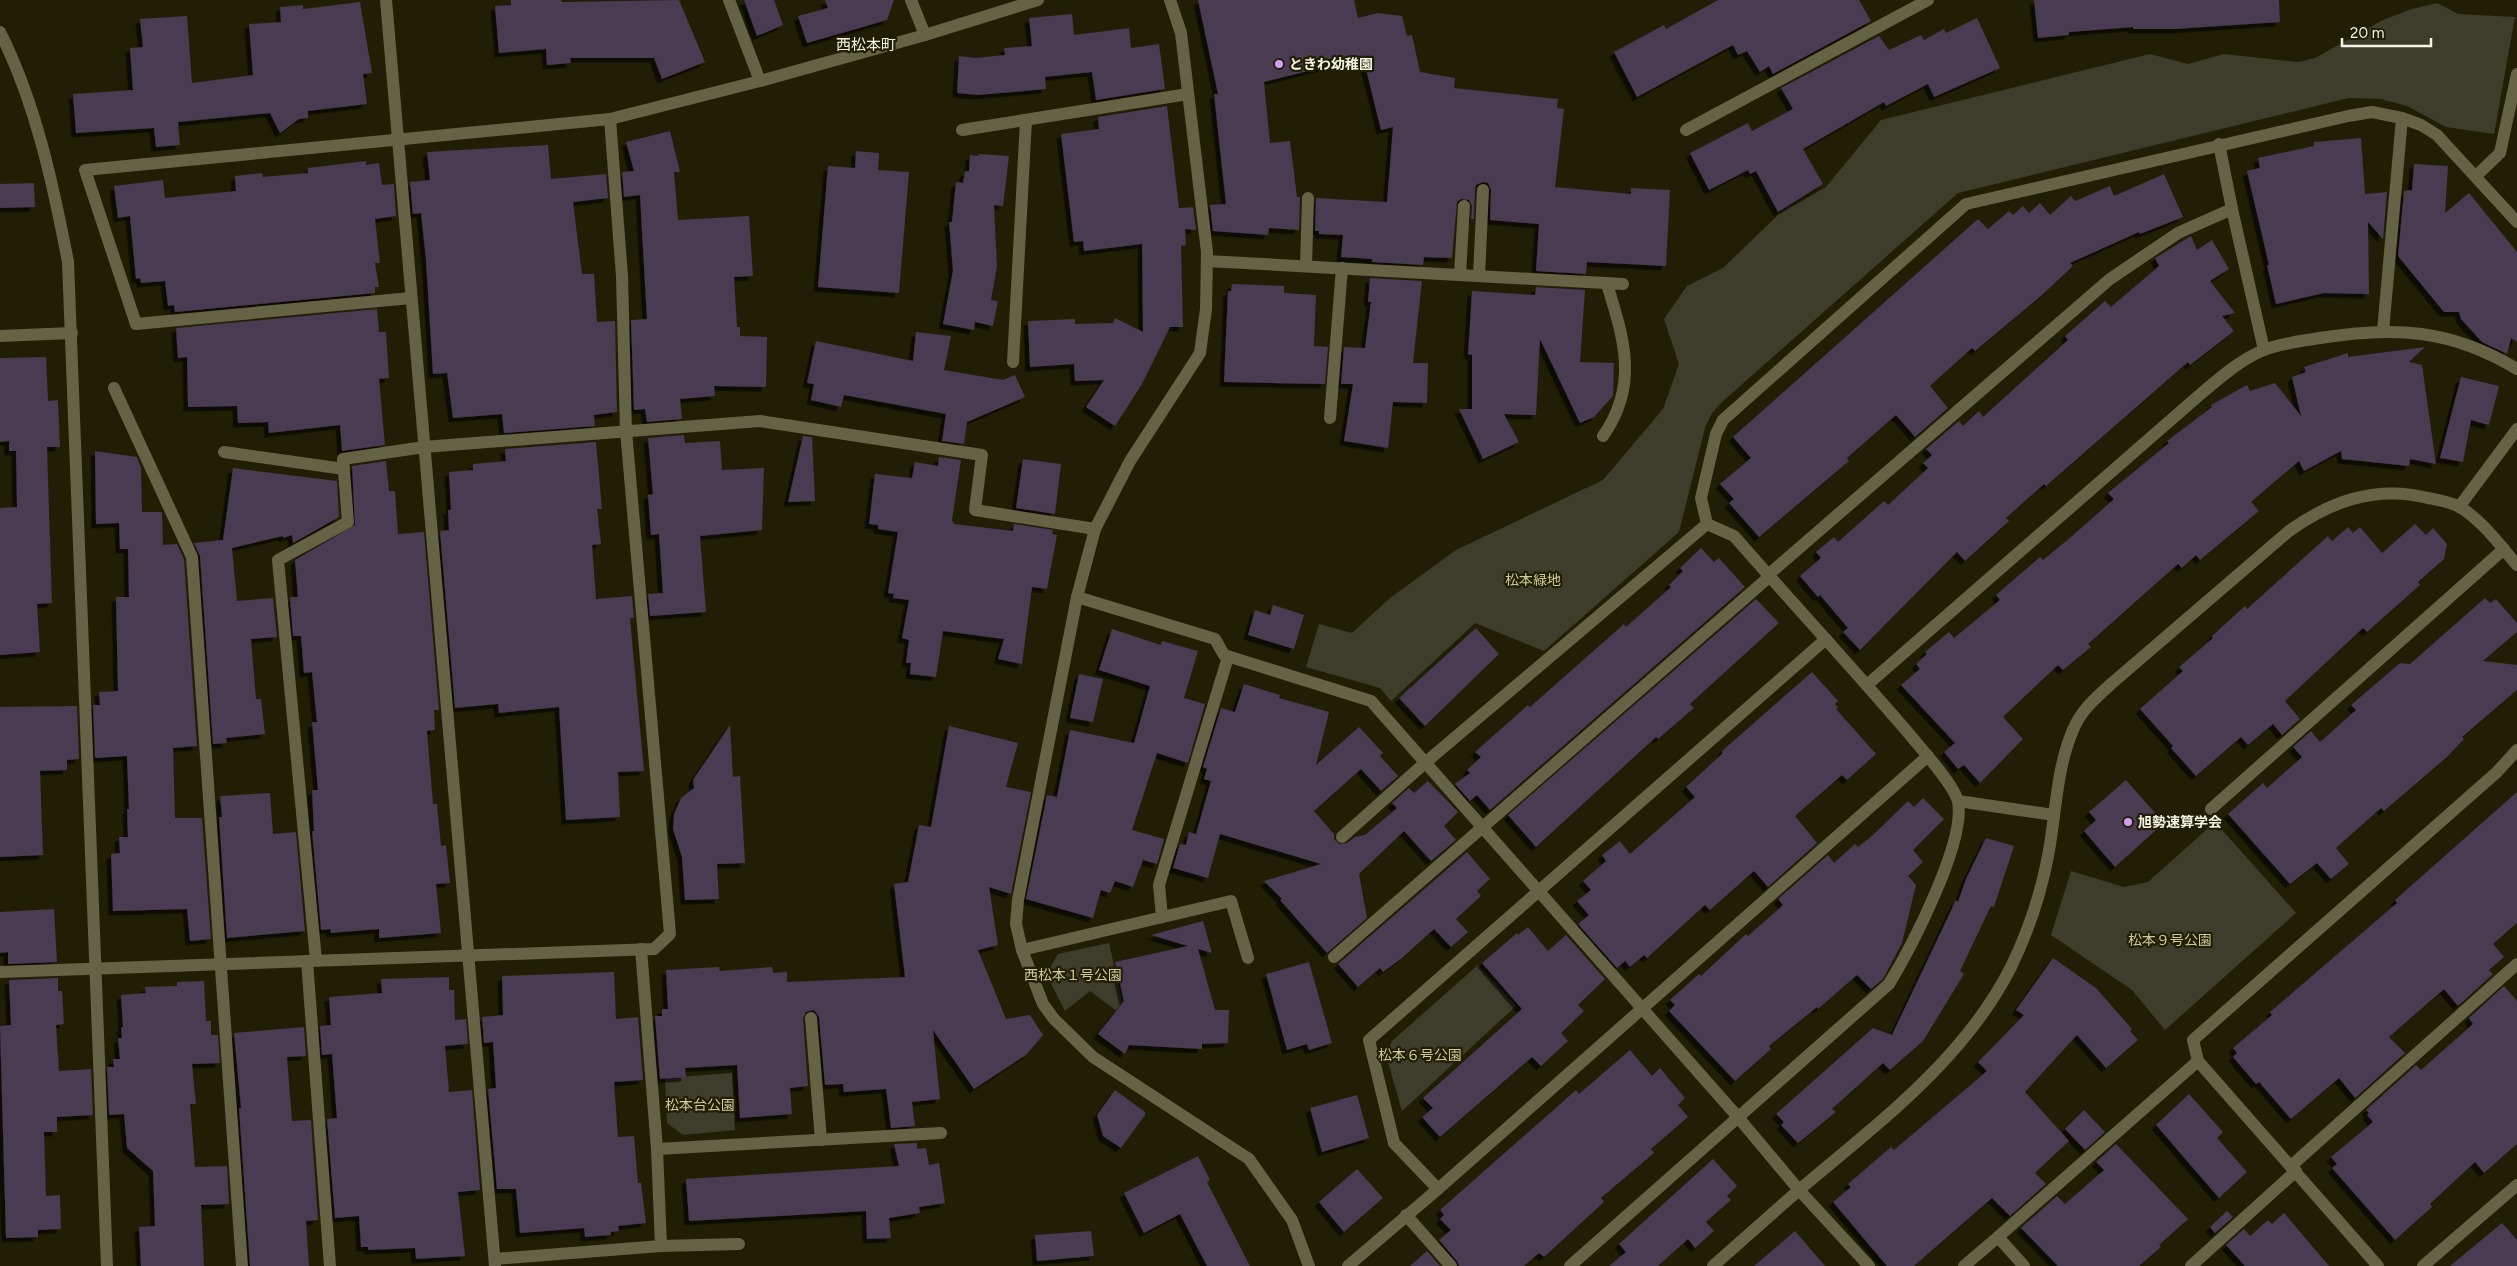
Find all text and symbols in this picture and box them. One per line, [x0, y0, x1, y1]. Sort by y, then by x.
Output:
scale bar [2342, 15, 2431, 47]
text: 20 m [2350, 24, 2384, 42]
district label: 西松本町 [836, 36, 896, 54]
place label: ときわ幼稚園 [1289, 56, 1373, 73]
marker: ときわ幼稚園 [1273, 58, 1285, 70]
park label: 松本緑地 [1505, 572, 1561, 589]
place label: 旭勢速算学会 [2138, 814, 2222, 831]
marker: 旭勢速算学会 [2122, 816, 2134, 828]
park label: 松本９号公園 [2128, 932, 2212, 949]
park label: 西松本１号公園 [1024, 967, 1122, 984]
park label: 松本６号公園 [1378, 1047, 1462, 1064]
park label: 松本台公園 [665, 1097, 735, 1114]

